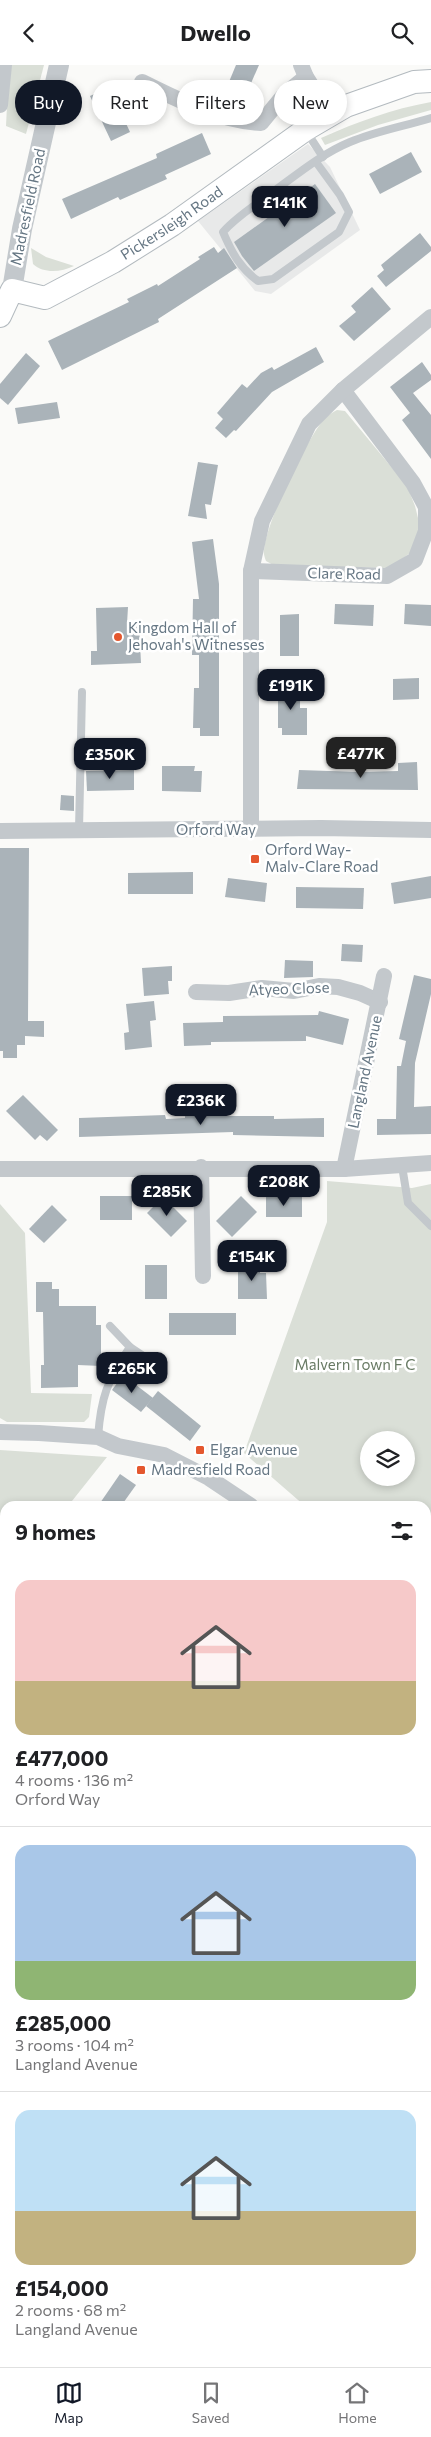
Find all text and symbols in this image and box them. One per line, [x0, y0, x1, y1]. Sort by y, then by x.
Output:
icon: back [15, 19, 43, 47]
text: Dwello [180, 19, 251, 46]
icon: search [388, 19, 416, 47]
chip: Buy [15, 80, 82, 125]
chip: Rent [92, 80, 167, 125]
chip: Filters [177, 80, 264, 125]
chip: New [274, 80, 347, 125]
street label: Madresfield Road [6, 147, 48, 267]
street label: Pickersleigh Road [117, 182, 226, 263]
pin: £141K [250, 185, 320, 228]
text: £141K [263, 192, 307, 211]
street label: Clare Road [307, 563, 381, 583]
place label: Kingdom Hall of Jehovah's Witnesses [128, 618, 265, 653]
marker: Kingdom Hall of Jehovah's Witnesses [112, 631, 124, 643]
pin: £191K [256, 669, 326, 711]
text: £191K [269, 675, 313, 694]
pin: £350K [75, 737, 145, 780]
pin: £477K [326, 737, 396, 779]
text: £477K [337, 743, 385, 762]
text: £350K [85, 744, 135, 763]
street label: Orford Way [176, 820, 256, 838]
place label: Orford Way- Malv-Clare Road [265, 840, 378, 875]
marker: Orford Way- Malv-Clare Road [249, 853, 261, 865]
street label: Atyeo Close [248, 978, 330, 998]
street label: Langland Avenue [343, 1014, 385, 1130]
pin: £236K [166, 1083, 236, 1126]
text: £236K [176, 1090, 226, 1109]
pin: £208K [249, 1165, 319, 1207]
text: £208K [259, 1171, 309, 1190]
pin: £285K [132, 1175, 202, 1217]
text: £285K [142, 1181, 192, 1200]
pin: £154K [217, 1239, 287, 1282]
text: £154K [229, 1246, 275, 1265]
pin: £265K [97, 1351, 167, 1394]
park label: Malvern Town F C [294, 1355, 416, 1373]
text: £265K [107, 1358, 157, 1377]
map controls [360, 1431, 415, 1486]
button: layers [360, 1431, 415, 1486]
place label: Elgar Avenue [210, 1440, 298, 1458]
marker: Elgar Avenue [194, 1444, 206, 1456]
place label: Madresfield Road [151, 1460, 270, 1478]
marker: Madresfield Road [135, 1464, 147, 1476]
icon: filters [388, 1517, 416, 1545]
text: 9 homes [15, 1519, 96, 1544]
icon: home [171, 1612, 261, 1702]
text: £477,000 [15, 1745, 108, 1770]
text: 4 rooms · 136 m² [15, 1770, 133, 1789]
text: Orford Way [15, 1789, 100, 1808]
icon: home [171, 1878, 261, 1968]
text: £285,000 [15, 2010, 111, 2035]
text: 3 rooms · 104 m² [15, 2035, 134, 2054]
text: Langland Avenue [15, 2054, 138, 2073]
icon: home [171, 2143, 261, 2233]
text: £154,000 [15, 2275, 109, 2300]
text: 2 rooms · 68 m² [15, 2300, 126, 2319]
text: Langland Avenue [15, 2319, 138, 2338]
tab: Map [54, 2379, 83, 2426]
tab: Saved [192, 2379, 230, 2426]
tab: Home [338, 2379, 377, 2426]

